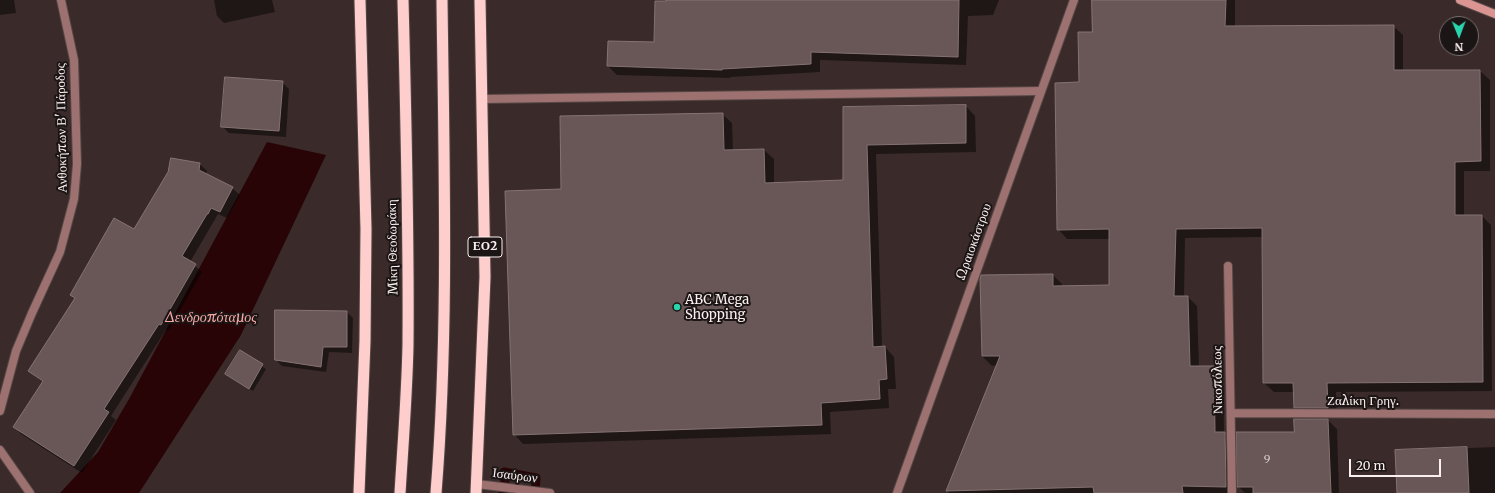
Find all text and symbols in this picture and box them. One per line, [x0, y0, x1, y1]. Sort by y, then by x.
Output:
north arrow [1439, 16, 1479, 56]
text: N [1455, 40, 1464, 54]
street label: Ανθοκήπων Β' Πάροδος [53, 63, 71, 193]
street label: Μίκη Θεοδωράκη [384, 199, 402, 295]
street label: Ωραιοκάστρου [953, 201, 995, 283]
road number: ΕΟ2 [468, 237, 502, 257]
place label: ABC Mega Shopping [685, 292, 749, 323]
marker: ABC Mega Shopping [672, 302, 682, 312]
water label: Δενδροπόταμος [165, 310, 257, 326]
street label: Νικοπόλεως [1210, 346, 1226, 414]
street label: Ζαλίκη Γρηγ. [1327, 393, 1399, 409]
scale bar [1351, 451, 1443, 477]
house number: 9 [1264, 453, 1270, 467]
text: 20 m [1356, 458, 1385, 473]
street label: Ισαύρων [491, 465, 539, 487]

